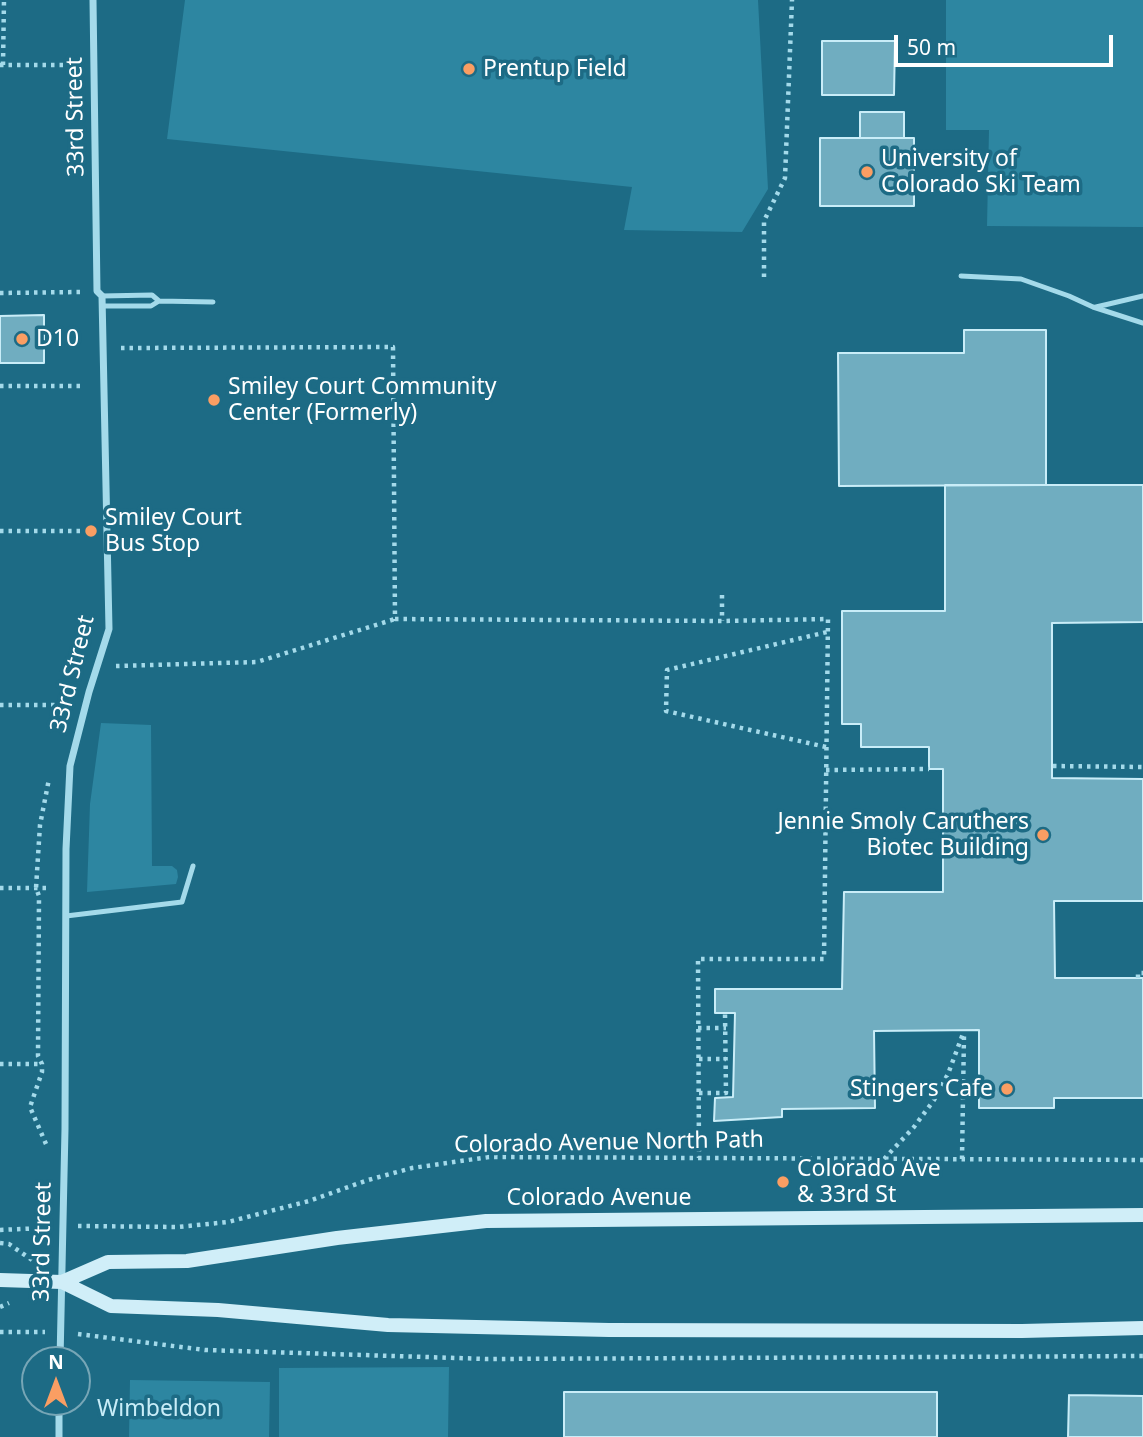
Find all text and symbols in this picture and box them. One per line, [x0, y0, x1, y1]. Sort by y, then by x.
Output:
scale bar [898, 21, 1117, 65]
text: 50 m [907, 33, 956, 61]
place label: Prentup Field [483, 55, 627, 83]
street label: 33rd Street [61, 57, 91, 177]
marker: Prentup Field [461, 61, 477, 77]
place label: University of Colorado Ski Team [881, 145, 1081, 199]
marker: University of Colorado Ski Team [859, 164, 875, 180]
place label: D10 [36, 325, 79, 353]
marker: D10 [14, 331, 30, 347]
place label: Smiley Court Community Center (Formerly) [228, 373, 497, 427]
marker: Smiley Court Community Center (Formerly) [206, 392, 222, 408]
place label: Smiley Court Bus Stop [105, 504, 242, 558]
marker: Smiley Court Bus Stop [83, 523, 99, 539]
street label: 33rd Street [45, 613, 101, 735]
place label: Jennie Smoly Caruthers Biotec Building [778, 808, 1029, 862]
marker: Jennie Smoly Caruthers Biotec Building [1035, 827, 1051, 843]
place label: Stingers Cafe [850, 1075, 993, 1103]
marker: Stingers Cafe [999, 1081, 1015, 1097]
street label: Colorado Avenue North Path [454, 1126, 764, 1160]
place label: Colorado Ave & 33rd St [797, 1155, 941, 1209]
marker: Colorado Ave & 33rd St [775, 1174, 791, 1190]
street label: 33rd Street [28, 1182, 58, 1302]
street label: Colorado Avenue [506, 1184, 692, 1212]
north arrow [21, 1346, 91, 1416]
text: N [48, 1349, 64, 1375]
park label: Wimbeldon [97, 1395, 221, 1423]

